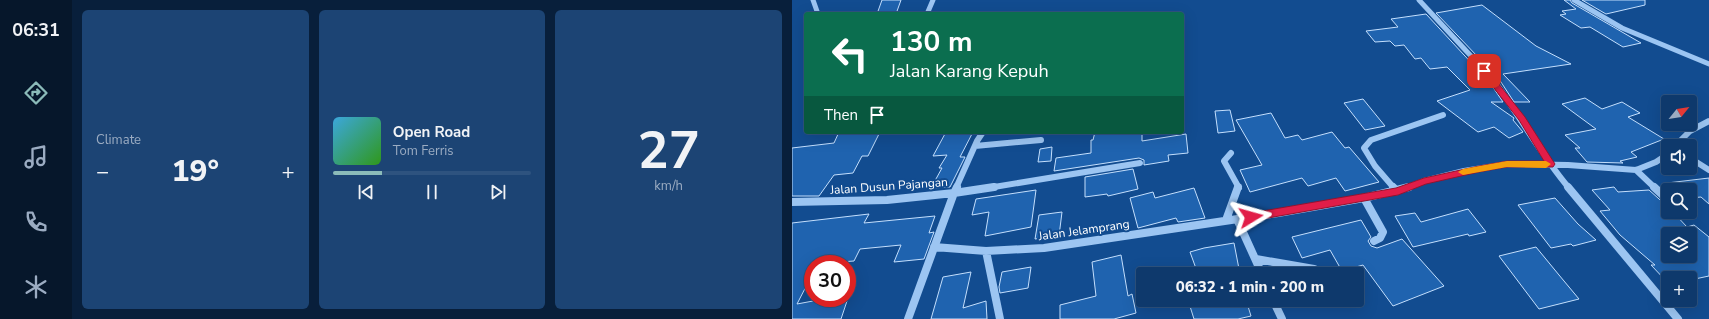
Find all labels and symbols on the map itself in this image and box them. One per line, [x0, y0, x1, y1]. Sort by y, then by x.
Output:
pin [1467, 54, 1501, 88]
north arrow [1661, 95, 1697, 131]
street label: Jalan Dusun Pajangan [829, 174, 948, 198]
position arrow [1230, 196, 1272, 238]
street label: Jalan Jelamprang [1036, 216, 1131, 244]
speed limit sign: 30 [804, 255, 856, 307]

